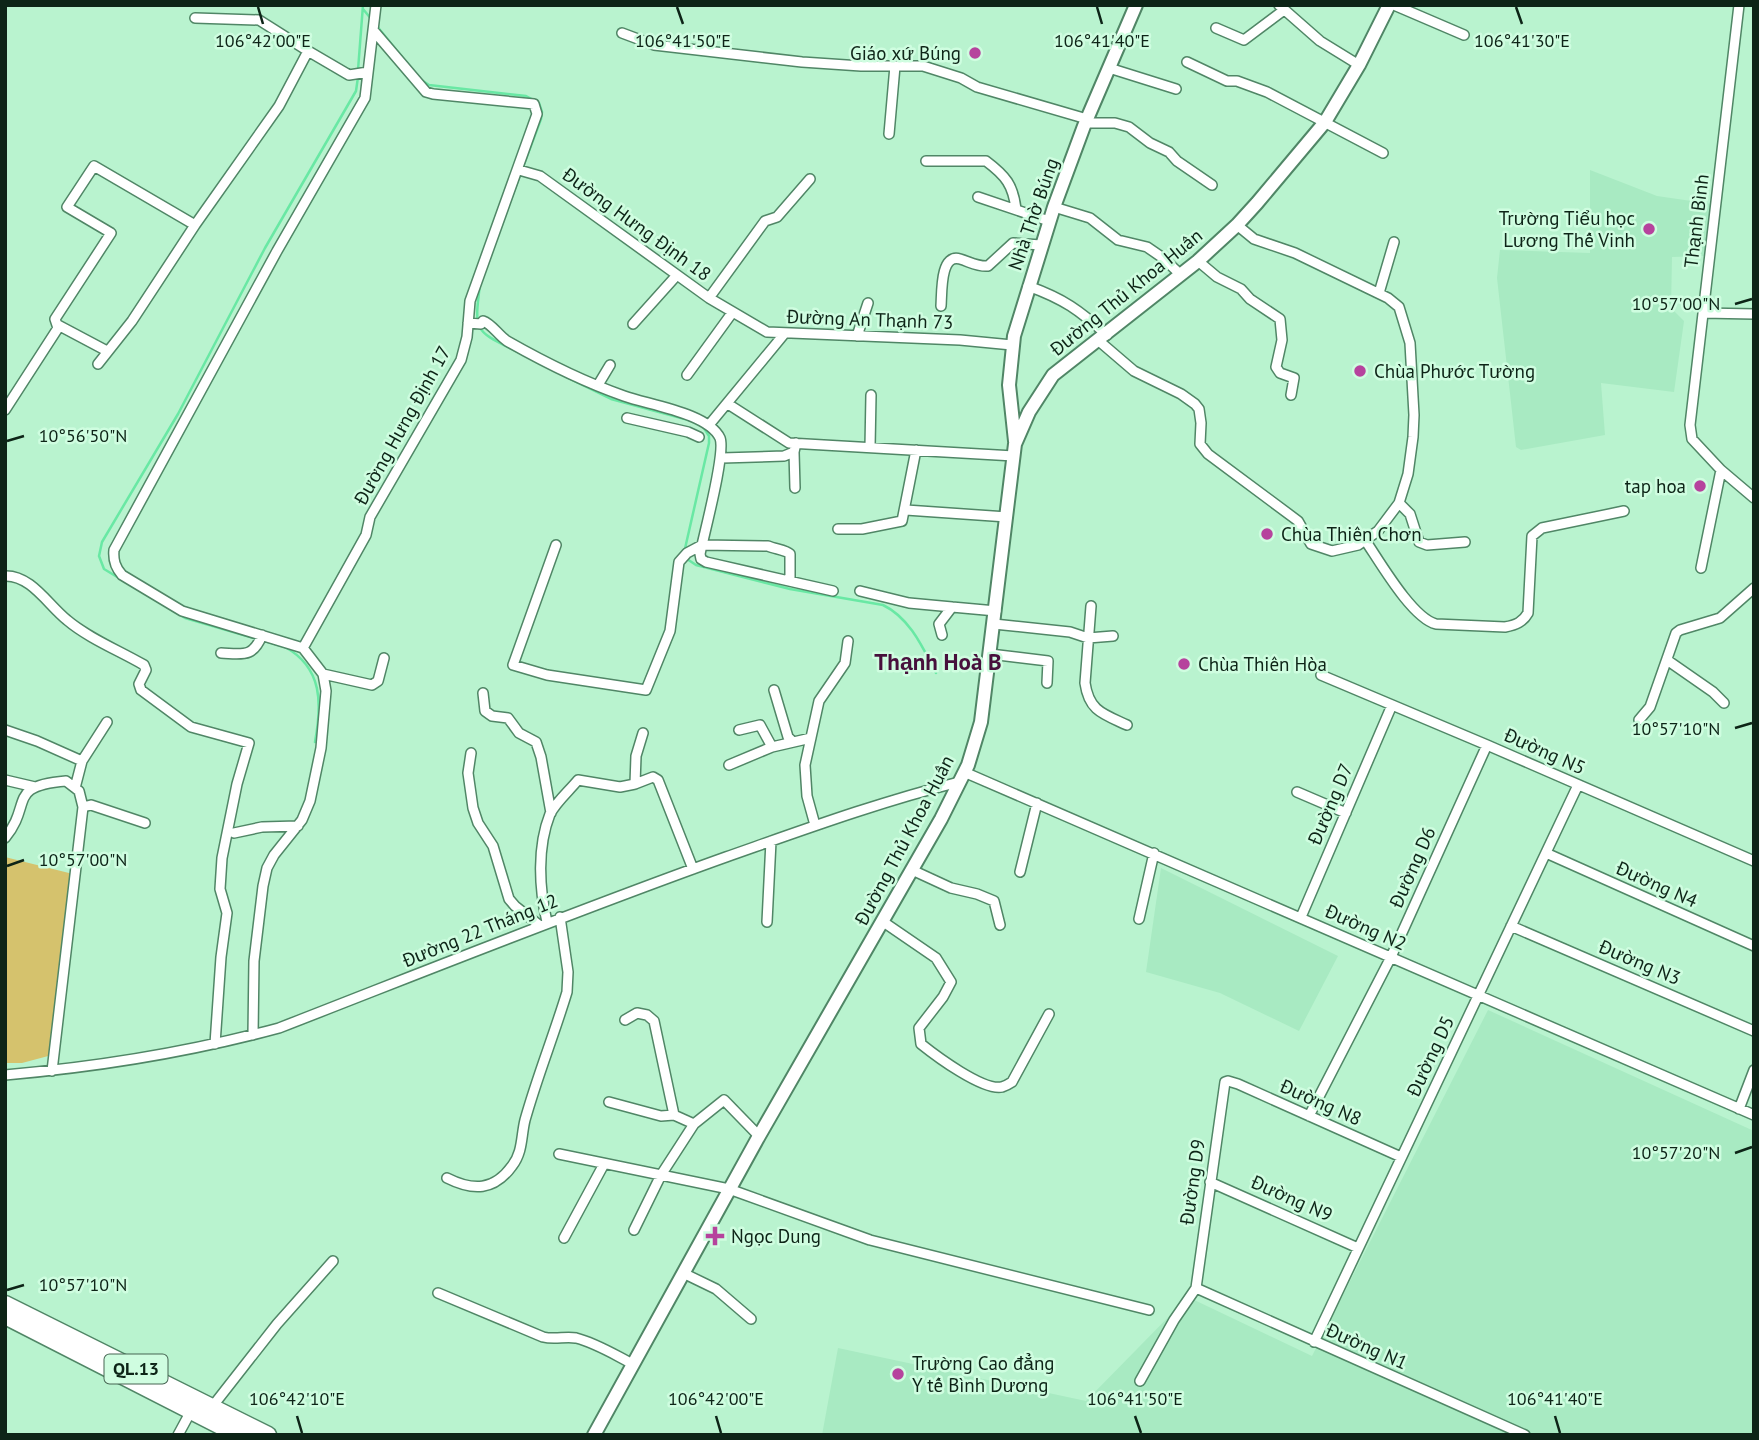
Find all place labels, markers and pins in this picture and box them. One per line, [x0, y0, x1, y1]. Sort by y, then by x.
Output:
place label: Giáo xứ Búng [850, 41, 961, 65]
marker: Giáo xứ Búng [967, 45, 983, 61]
place label: Trường Tiểu học Lương Thế Vinh [1499, 206, 1635, 252]
marker: Trường Tiểu học Lương Thế Vinh [1641, 221, 1657, 237]
place label: Chùa Phước Tường [1374, 359, 1535, 383]
marker: Chùa Phước Tường [1352, 363, 1368, 379]
place label: tap hoa [1625, 474, 1686, 498]
marker: tap hoa [1692, 478, 1708, 494]
place label: Chùa Thiên Chơn [1281, 522, 1422, 546]
marker: Chùa Thiên Chơn [1259, 526, 1275, 542]
place label: Chùa Thiên Hòa [1198, 652, 1327, 676]
marker: Chùa Thiên Hòa [1176, 656, 1192, 672]
place label: Ngọc Dung [731, 1224, 821, 1248]
marker: Ngọc Dung [705, 1226, 725, 1246]
place label: Trường Cao đẳng Y tế Bình Dương [912, 1351, 1055, 1397]
marker: Trường Cao đẳng Y tế Bình Dương [890, 1366, 906, 1382]

